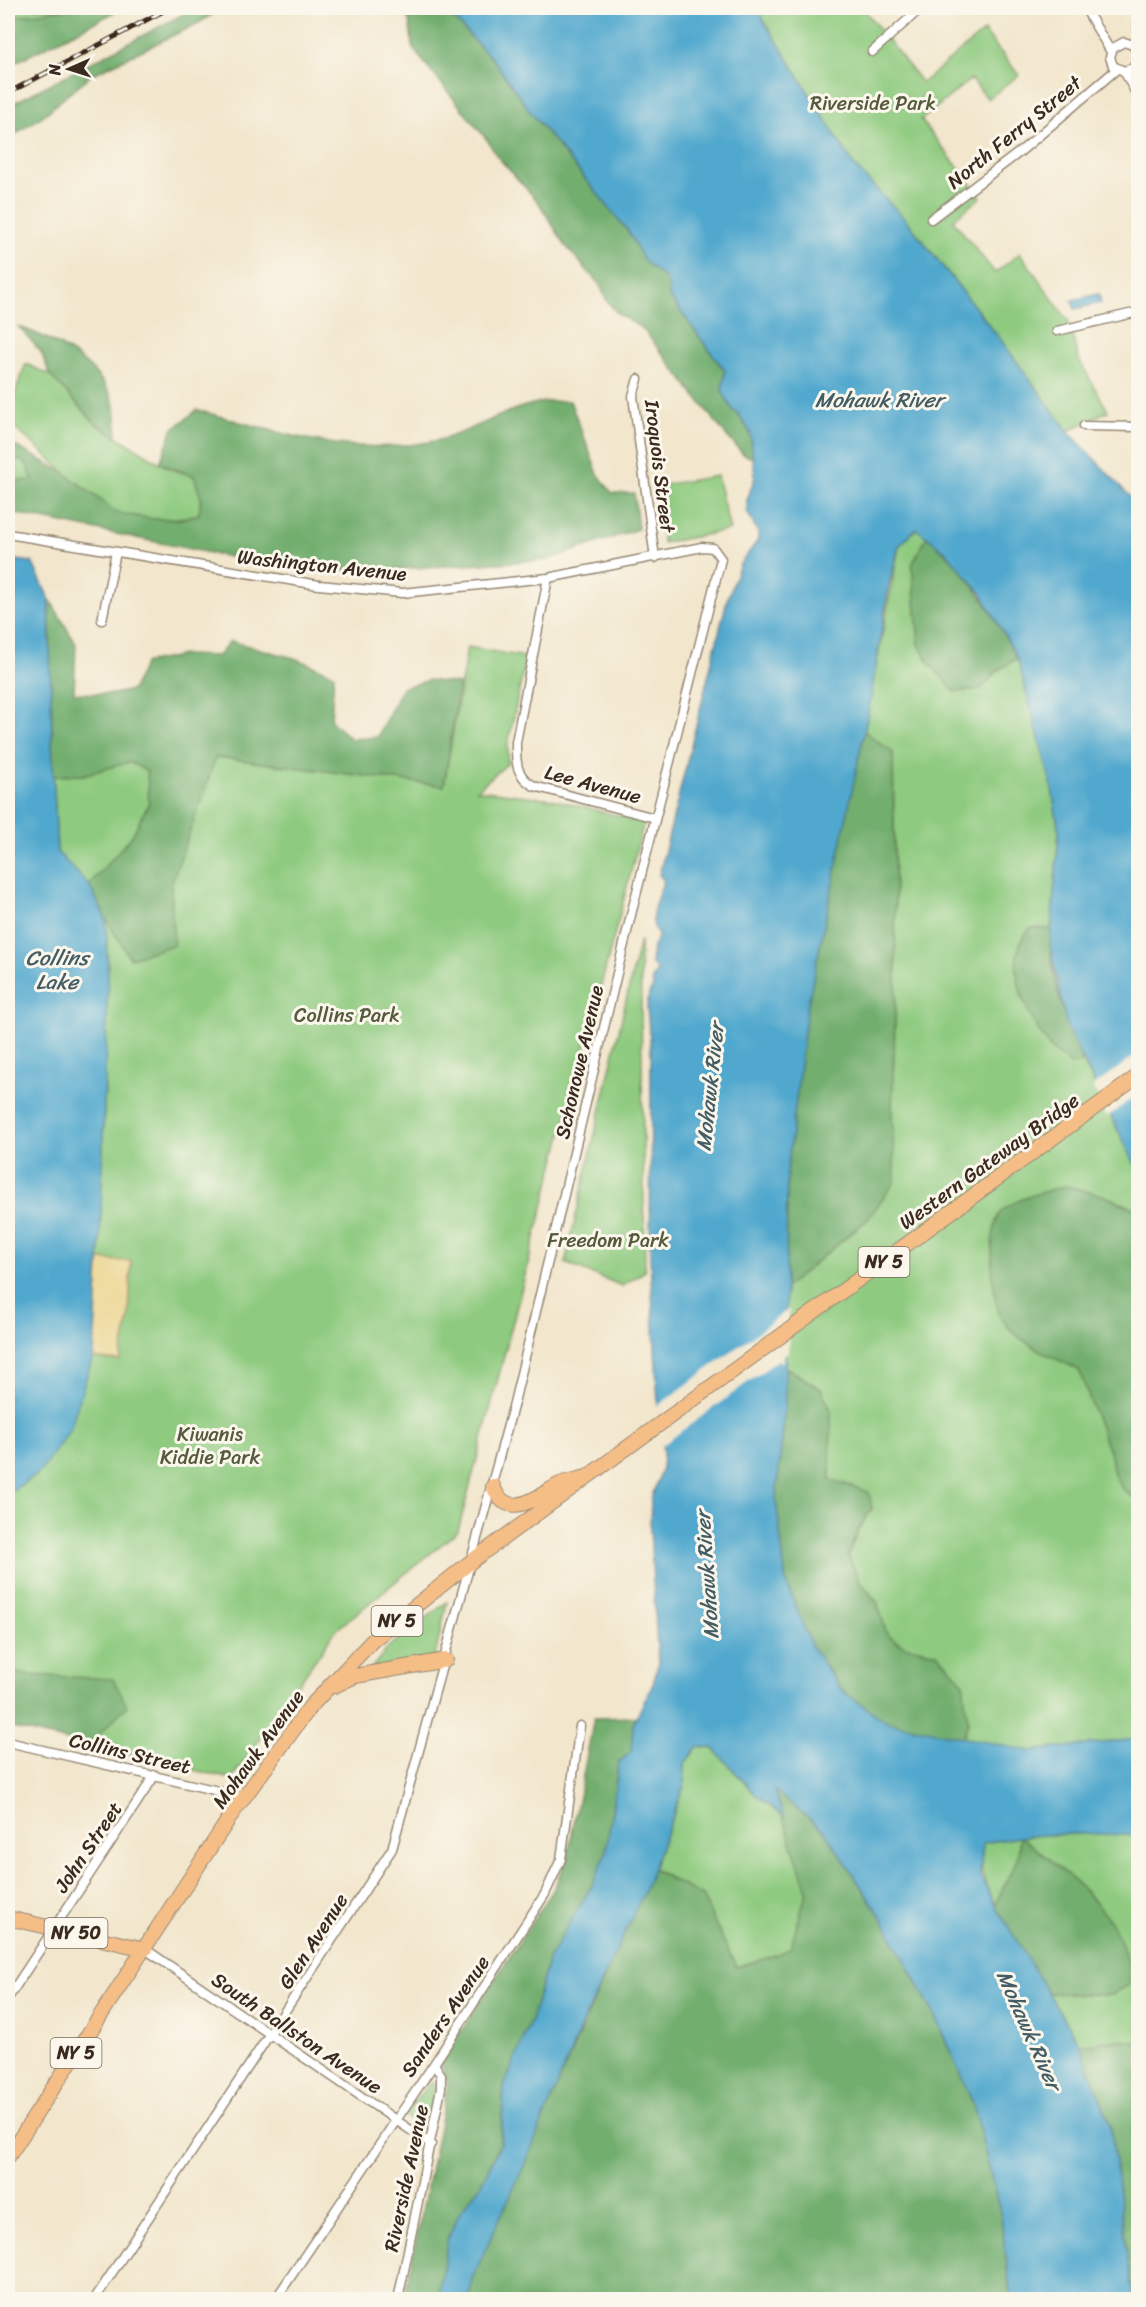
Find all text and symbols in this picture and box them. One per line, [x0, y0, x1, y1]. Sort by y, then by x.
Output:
north arrow [39, 39, 99, 99]
text: N [40, 63, 69, 77]
street label: North Ferry Street [939, 66, 1091, 198]
park label: Riverside Park [810, 86, 936, 121]
water label: Mohawk River [815, 381, 947, 419]
street label: Iroquois Street [634, 397, 685, 535]
street label: Washington Avenue [235, 539, 409, 592]
street label: Lee Avenue [541, 755, 645, 814]
water label: Collins Lake [26, 939, 92, 1001]
street label: Schonowe Avenue [545, 981, 614, 1142]
park label: Collins Park [294, 998, 400, 1033]
water label: Mohawk River [684, 1017, 736, 1153]
street label: Western Gateway Bridge [892, 1084, 1087, 1239]
park label: Freedom Park [547, 1223, 669, 1258]
road number: NY 5 [858, 1247, 910, 1277]
park label: Kiwanis Kiddie Park [160, 1417, 260, 1475]
water label: Mohawk River [683, 1505, 730, 1640]
road number: NY 5 [372, 1606, 422, 1636]
street label: Mohawk Avenue [203, 1682, 314, 1816]
street label: Collins Street [66, 1723, 194, 1785]
street label: John Street [44, 1794, 132, 1901]
street label: Glen Avenue [269, 1886, 358, 1996]
road number: NY 50 [44, 1918, 107, 1948]
street label: Sanders Avenue [392, 1948, 499, 2084]
street label: South Ballston Avenue [204, 1963, 389, 2104]
water label: Mohawk River [986, 1964, 1074, 2100]
road number: NY 5 [50, 2038, 101, 2068]
street label: Riverside Avenue [374, 2101, 439, 2255]

